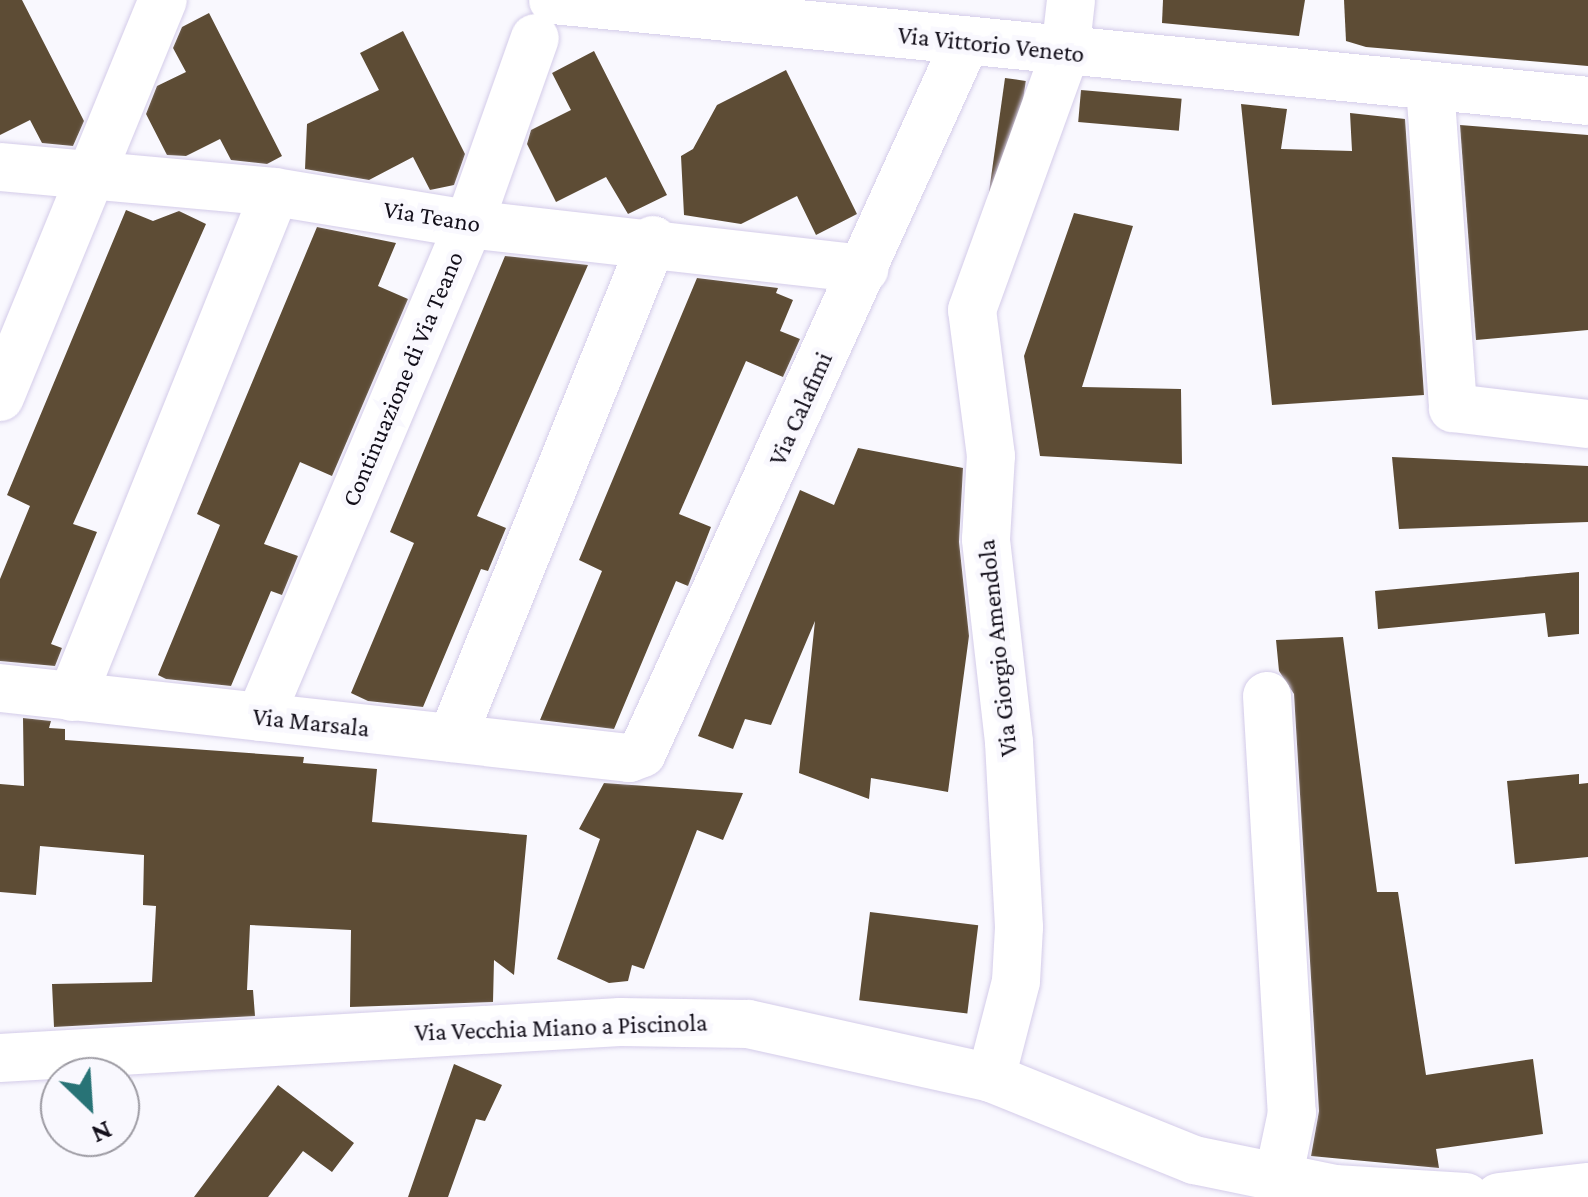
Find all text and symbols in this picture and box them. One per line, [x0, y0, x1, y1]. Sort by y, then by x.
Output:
street label: Via Vittorio Veneto [896, 20, 1086, 70]
street label: Via Teano [381, 195, 483, 239]
street label: Continuazione di Via Teano [336, 247, 470, 511]
street label: Via Calafimi [763, 348, 839, 470]
street label: Via Giorgio Amendola [972, 538, 1024, 758]
street label: Via Marsala [251, 702, 371, 744]
street label: Via Vecchia Miano a Piscinola [414, 1008, 708, 1048]
north arrow [40, 1057, 140, 1157]
text: N [87, 1115, 117, 1151]

